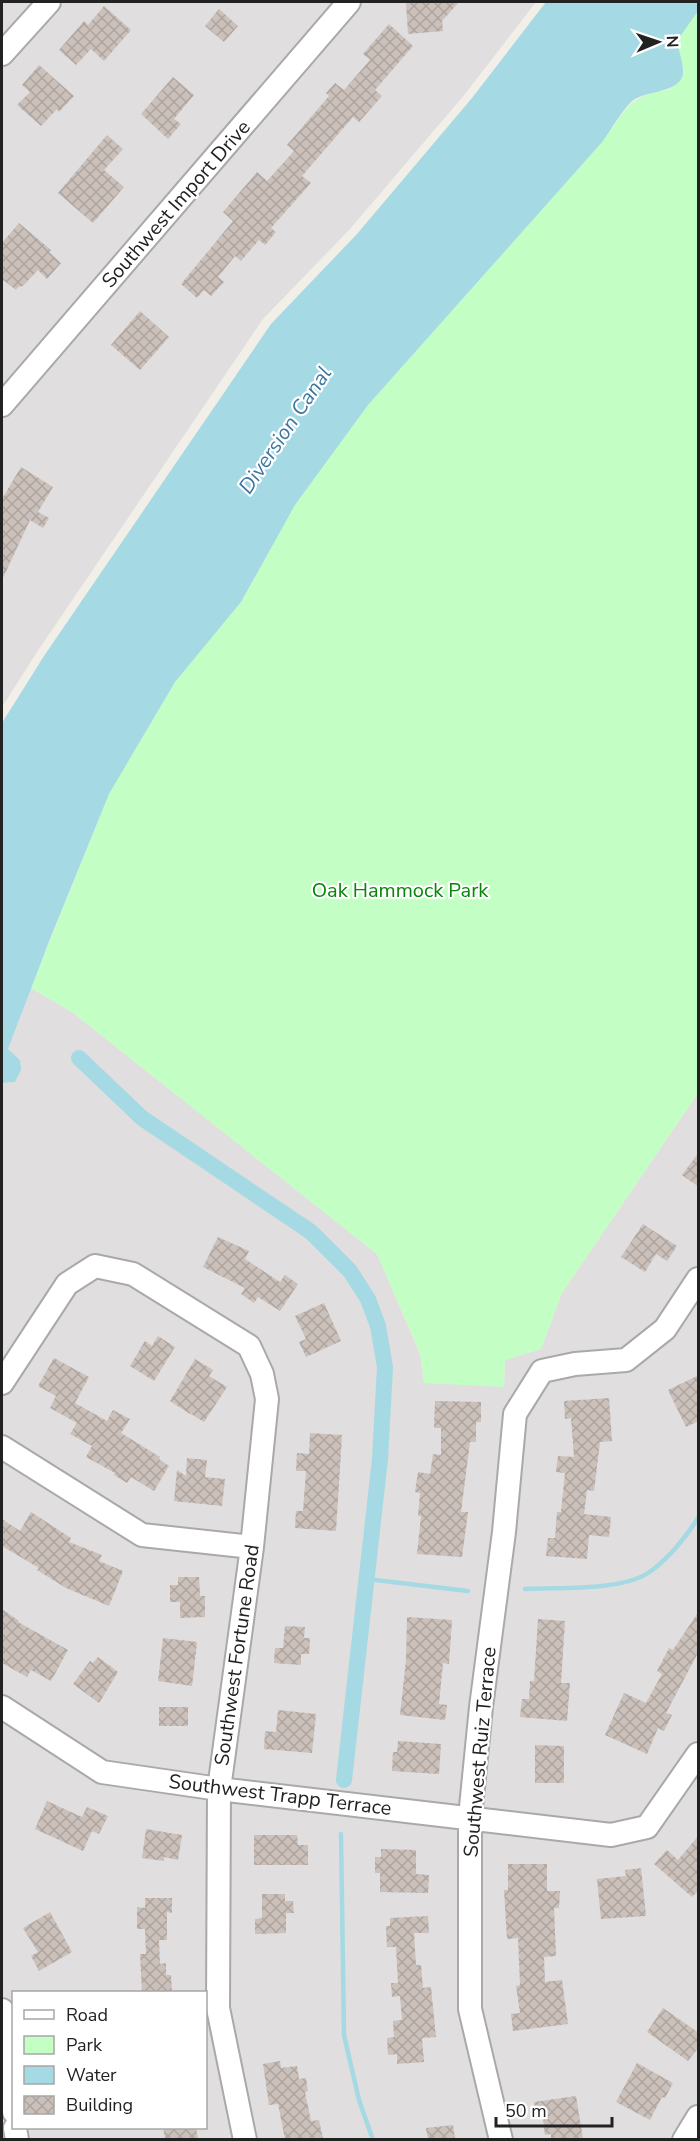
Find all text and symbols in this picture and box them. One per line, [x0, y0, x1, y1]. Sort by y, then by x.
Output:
north arrow [628, 12, 688, 72]
text: N [661, 35, 683, 48]
street label: Southwest Import Drive [96, 114, 256, 294]
water label: Diversion Canal [232, 361, 338, 499]
park label: Oak Hammock Park [312, 877, 489, 904]
street label: Southwest Fortune Road [208, 1543, 266, 1767]
street label: Southwest Ruiz Terrace [457, 1646, 503, 1858]
street label: Southwest Trapp Terrace [167, 1768, 393, 1822]
legend [12, 1991, 207, 2129]
text: Road [66, 2003, 108, 2027]
text: Park [66, 2033, 103, 2057]
text: Water [66, 2063, 117, 2087]
scale bar [496, 2090, 612, 2128]
text: Building [66, 2093, 133, 2117]
text: 50 m [505, 2099, 547, 2123]

